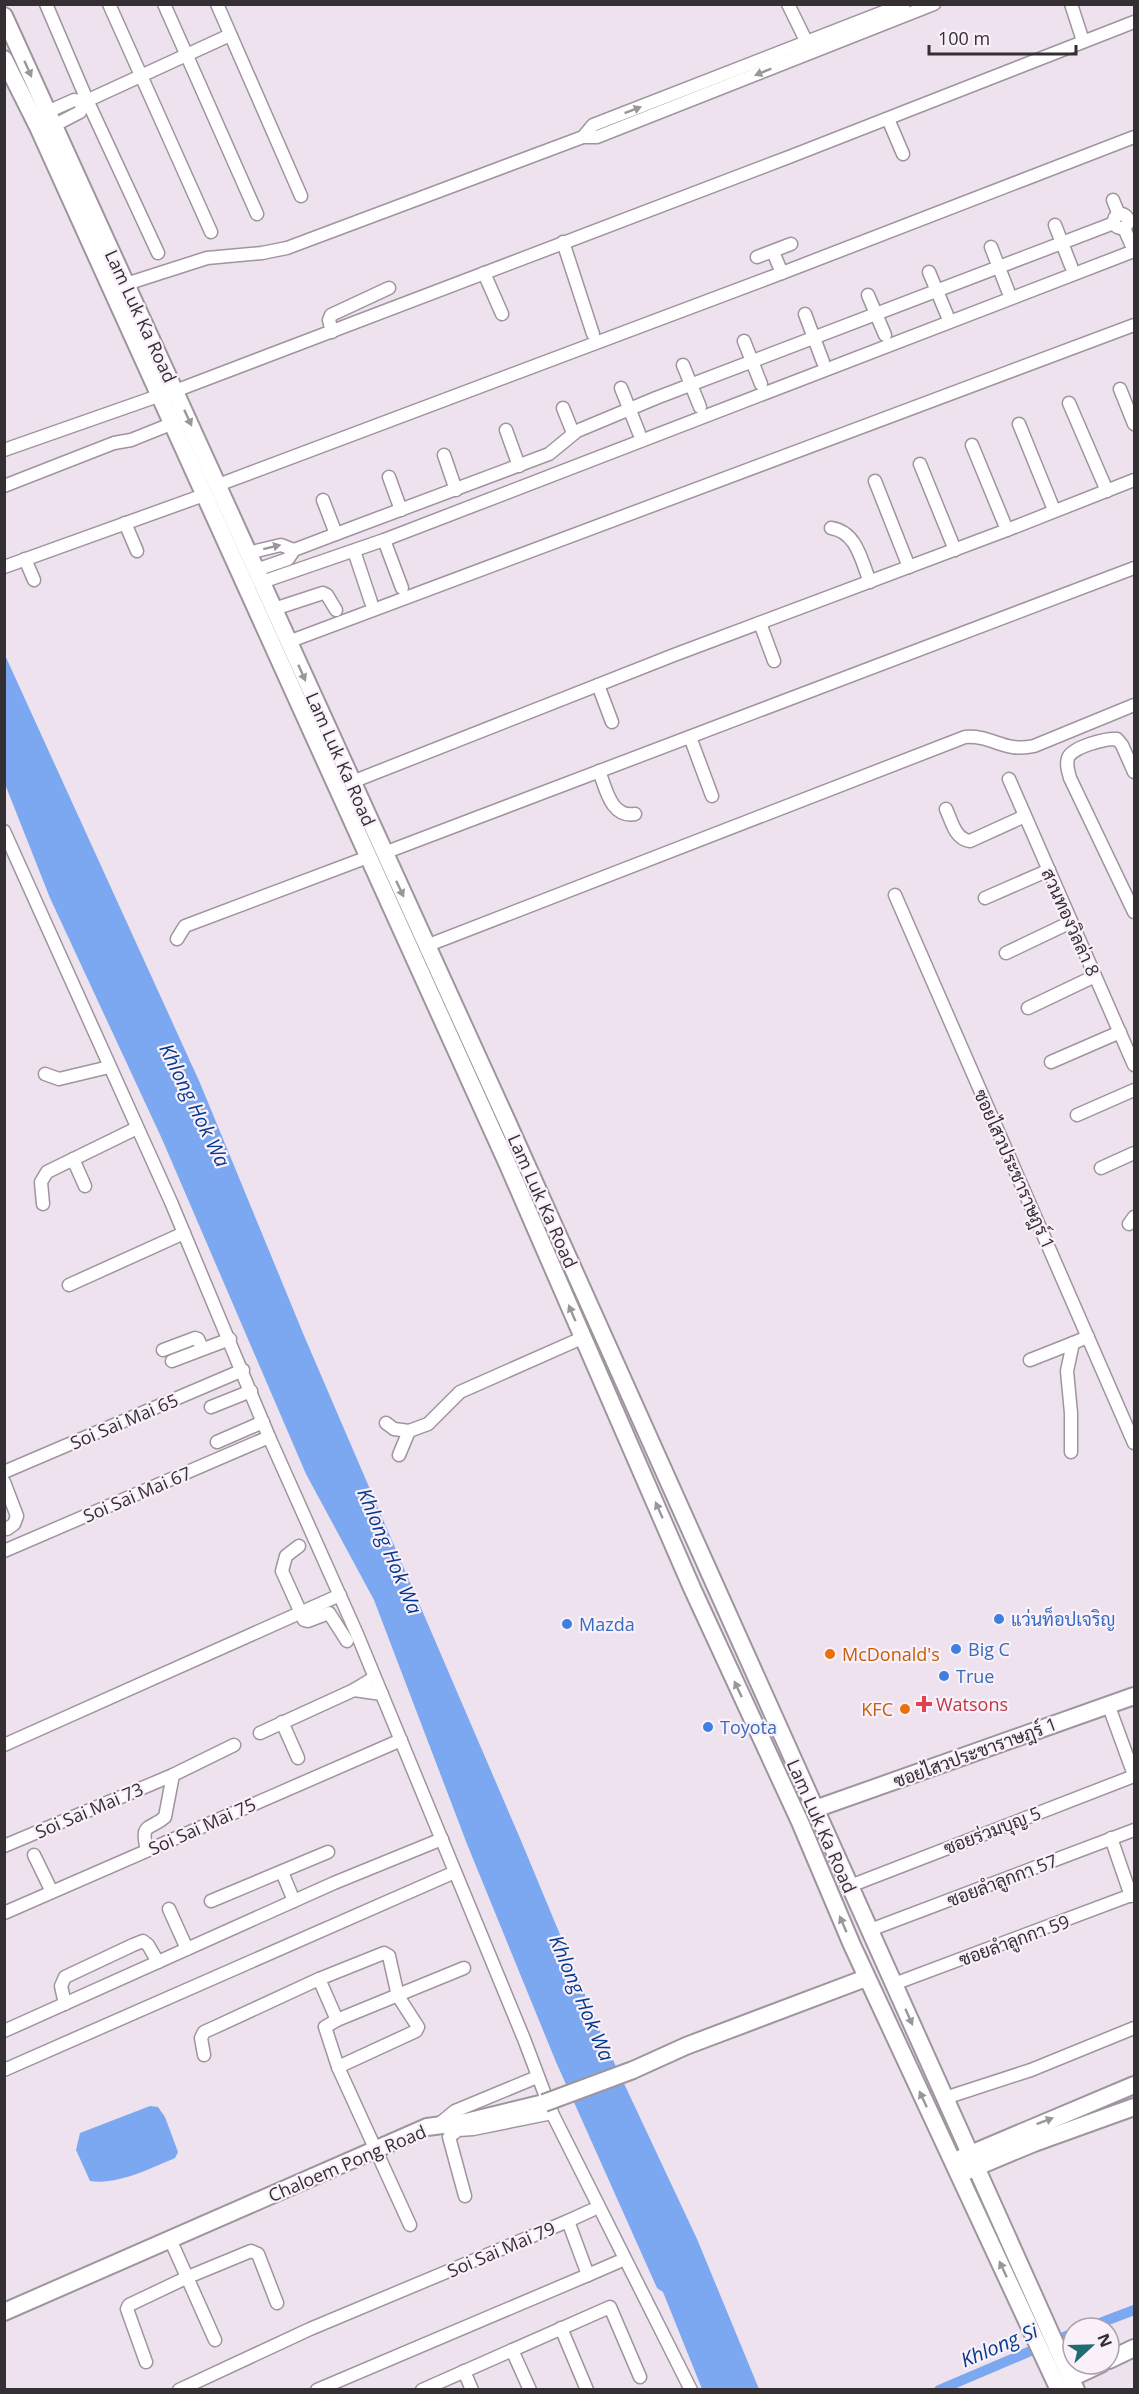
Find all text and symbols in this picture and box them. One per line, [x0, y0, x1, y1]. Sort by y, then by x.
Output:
scale bar [929, 18, 1076, 56]
text: 100 m [938, 26, 990, 50]
one-way arrow [24, 61, 33, 78]
one-way arrow [753, 67, 771, 77]
one-way arrow [624, 104, 642, 114]
street label: Lam Luk Ka Road [100, 246, 182, 386]
one-way arrow [184, 410, 193, 427]
one-way arrow [262, 542, 281, 552]
one-way arrow [298, 665, 307, 682]
street label: Lam Luk Ka Road [301, 688, 381, 830]
street label: สวนทองวิลล่า 8 [1037, 864, 1105, 980]
one-way arrow [396, 880, 405, 897]
water label: Khlong Hok Wa [153, 1039, 237, 1171]
street label: ซอยไสวประชาราษฎร์ 1 [968, 1085, 1061, 1253]
street label: Lam Luk Ka Road [503, 1130, 583, 1272]
one-way arrow [566, 1304, 576, 1322]
street label: Soi Sai Mai 65 [66, 1387, 182, 1455]
street label: Soi Sai Mai 67 [79, 1460, 195, 1528]
water label: Khlong Hok Wa [351, 1484, 429, 1618]
one-way arrow [654, 1502, 663, 1519]
place label: แว่นท็อปเจริญ [1011, 1606, 1116, 1631]
place label: Mazda [579, 1612, 635, 1636]
marker: แว่นท็อปเจริญ [992, 1612, 1006, 1626]
marker: Mazda [560, 1617, 574, 1631]
place label: Big C [968, 1637, 1010, 1661]
place label: McDonald's [842, 1642, 940, 1666]
marker: Big C [949, 1642, 963, 1656]
marker: McDonald's [823, 1647, 837, 1661]
place label: True [956, 1664, 994, 1688]
marker: True [937, 1669, 951, 1683]
one-way arrow [734, 1680, 743, 1697]
place label: Watsons [936, 1692, 1008, 1716]
place label: KFC [861, 1697, 893, 1721]
marker: Watsons [917, 1697, 931, 1711]
marker: KFC [898, 1702, 912, 1716]
street label: ซอยไสวประชาราษฎร์ 1 [890, 1711, 1061, 1794]
place label: Toyota [720, 1715, 777, 1739]
marker: Toyota [701, 1720, 715, 1734]
street label: Lam Luk Ka Road [782, 1755, 862, 1897]
street label: Soi Sai Mai 73 [31, 1776, 147, 1844]
street label: Soi Sai Mai 75 [145, 1792, 259, 1860]
street label: ซอยร่วมบุญ 5 [940, 1800, 1044, 1860]
street label: ซอยลำลูกกา 57 [943, 1848, 1061, 1914]
street label: ซอยลำลูกกา 59 [955, 1909, 1073, 1973]
one-way arrow [838, 1915, 848, 1933]
water label: Khlong Hok Wa [543, 1931, 621, 2065]
one-way arrow [904, 2009, 914, 2027]
one-way arrow [919, 2091, 928, 2108]
one-way arrow [1037, 2116, 1055, 2126]
street label: Chaloem Pong Road [264, 2119, 430, 2207]
street label: Soi Sai Mai 79 [443, 2215, 559, 2283]
one-way arrow [998, 2261, 1007, 2278]
water label: Khlong Si [956, 2316, 1043, 2373]
north arrow [1061, 2316, 1121, 2376]
text: N [1092, 2330, 1118, 2351]

